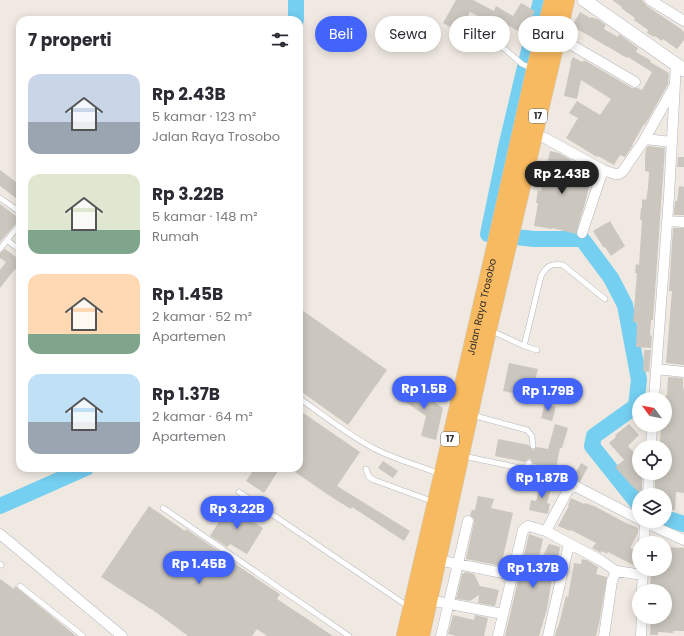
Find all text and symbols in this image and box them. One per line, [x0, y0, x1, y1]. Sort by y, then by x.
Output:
chip: Beli [315, 16, 367, 52]
chip: Sewa [375, 16, 441, 52]
chip: Filter [449, 16, 510, 52]
chip: Baru [518, 16, 578, 52]
text: 7 properti [28, 28, 112, 52]
icon: filters [269, 29, 291, 51]
text: Rp 2.43B [152, 82, 226, 106]
icon: home [60, 90, 108, 138]
text: 5 kamar · 123 m² [152, 107, 256, 126]
road number: 17 [529, 109, 547, 123]
text: Jalan Raya Trosobo [152, 127, 280, 146]
pin: Rp 2.43B [521, 161, 603, 195]
text: Rp 2.43B [534, 164, 590, 183]
text: Rp 3.22B [152, 182, 224, 206]
icon: home [60, 190, 108, 238]
text: 5 kamar · 148 m² [152, 207, 258, 226]
text: Rumah [152, 227, 199, 246]
street label: Jalan Raya Trosobo [463, 257, 500, 357]
text: Rp 1.45B [152, 282, 223, 306]
icon: home [60, 290, 108, 338]
text: 2 kamar · 52 m² [152, 307, 252, 326]
text: Apartemen [152, 327, 226, 346]
pin: Rp 1.5B [387, 376, 461, 410]
pin: Rp 1.79B [507, 378, 589, 412]
text: Rp 1.5B [401, 379, 447, 398]
text: Rp 1.79B [522, 381, 574, 400]
text: Rp 1.37B [152, 382, 220, 406]
icon: home [60, 390, 108, 438]
north arrow [632, 392, 672, 432]
map controls [632, 392, 672, 624]
text: 2 kamar · 64 m² [152, 407, 253, 426]
text: Apartemen [152, 427, 226, 446]
road number: 17 [441, 432, 459, 446]
button: locate [632, 440, 672, 480]
pin: Rp 1.87B [501, 465, 583, 499]
text: Rp 1.87B [516, 468, 568, 487]
button: layers [632, 488, 672, 528]
pin: Rp 3.22B [196, 496, 278, 530]
text: Rp 3.22B [209, 499, 265, 518]
button: + [632, 536, 672, 576]
pin: Rp 1.45B [158, 551, 240, 585]
text: Rp 1.45B [172, 554, 226, 573]
pin: Rp 1.37B [492, 555, 574, 589]
text: Rp 1.37B [507, 558, 559, 577]
button: − [632, 584, 672, 624]

